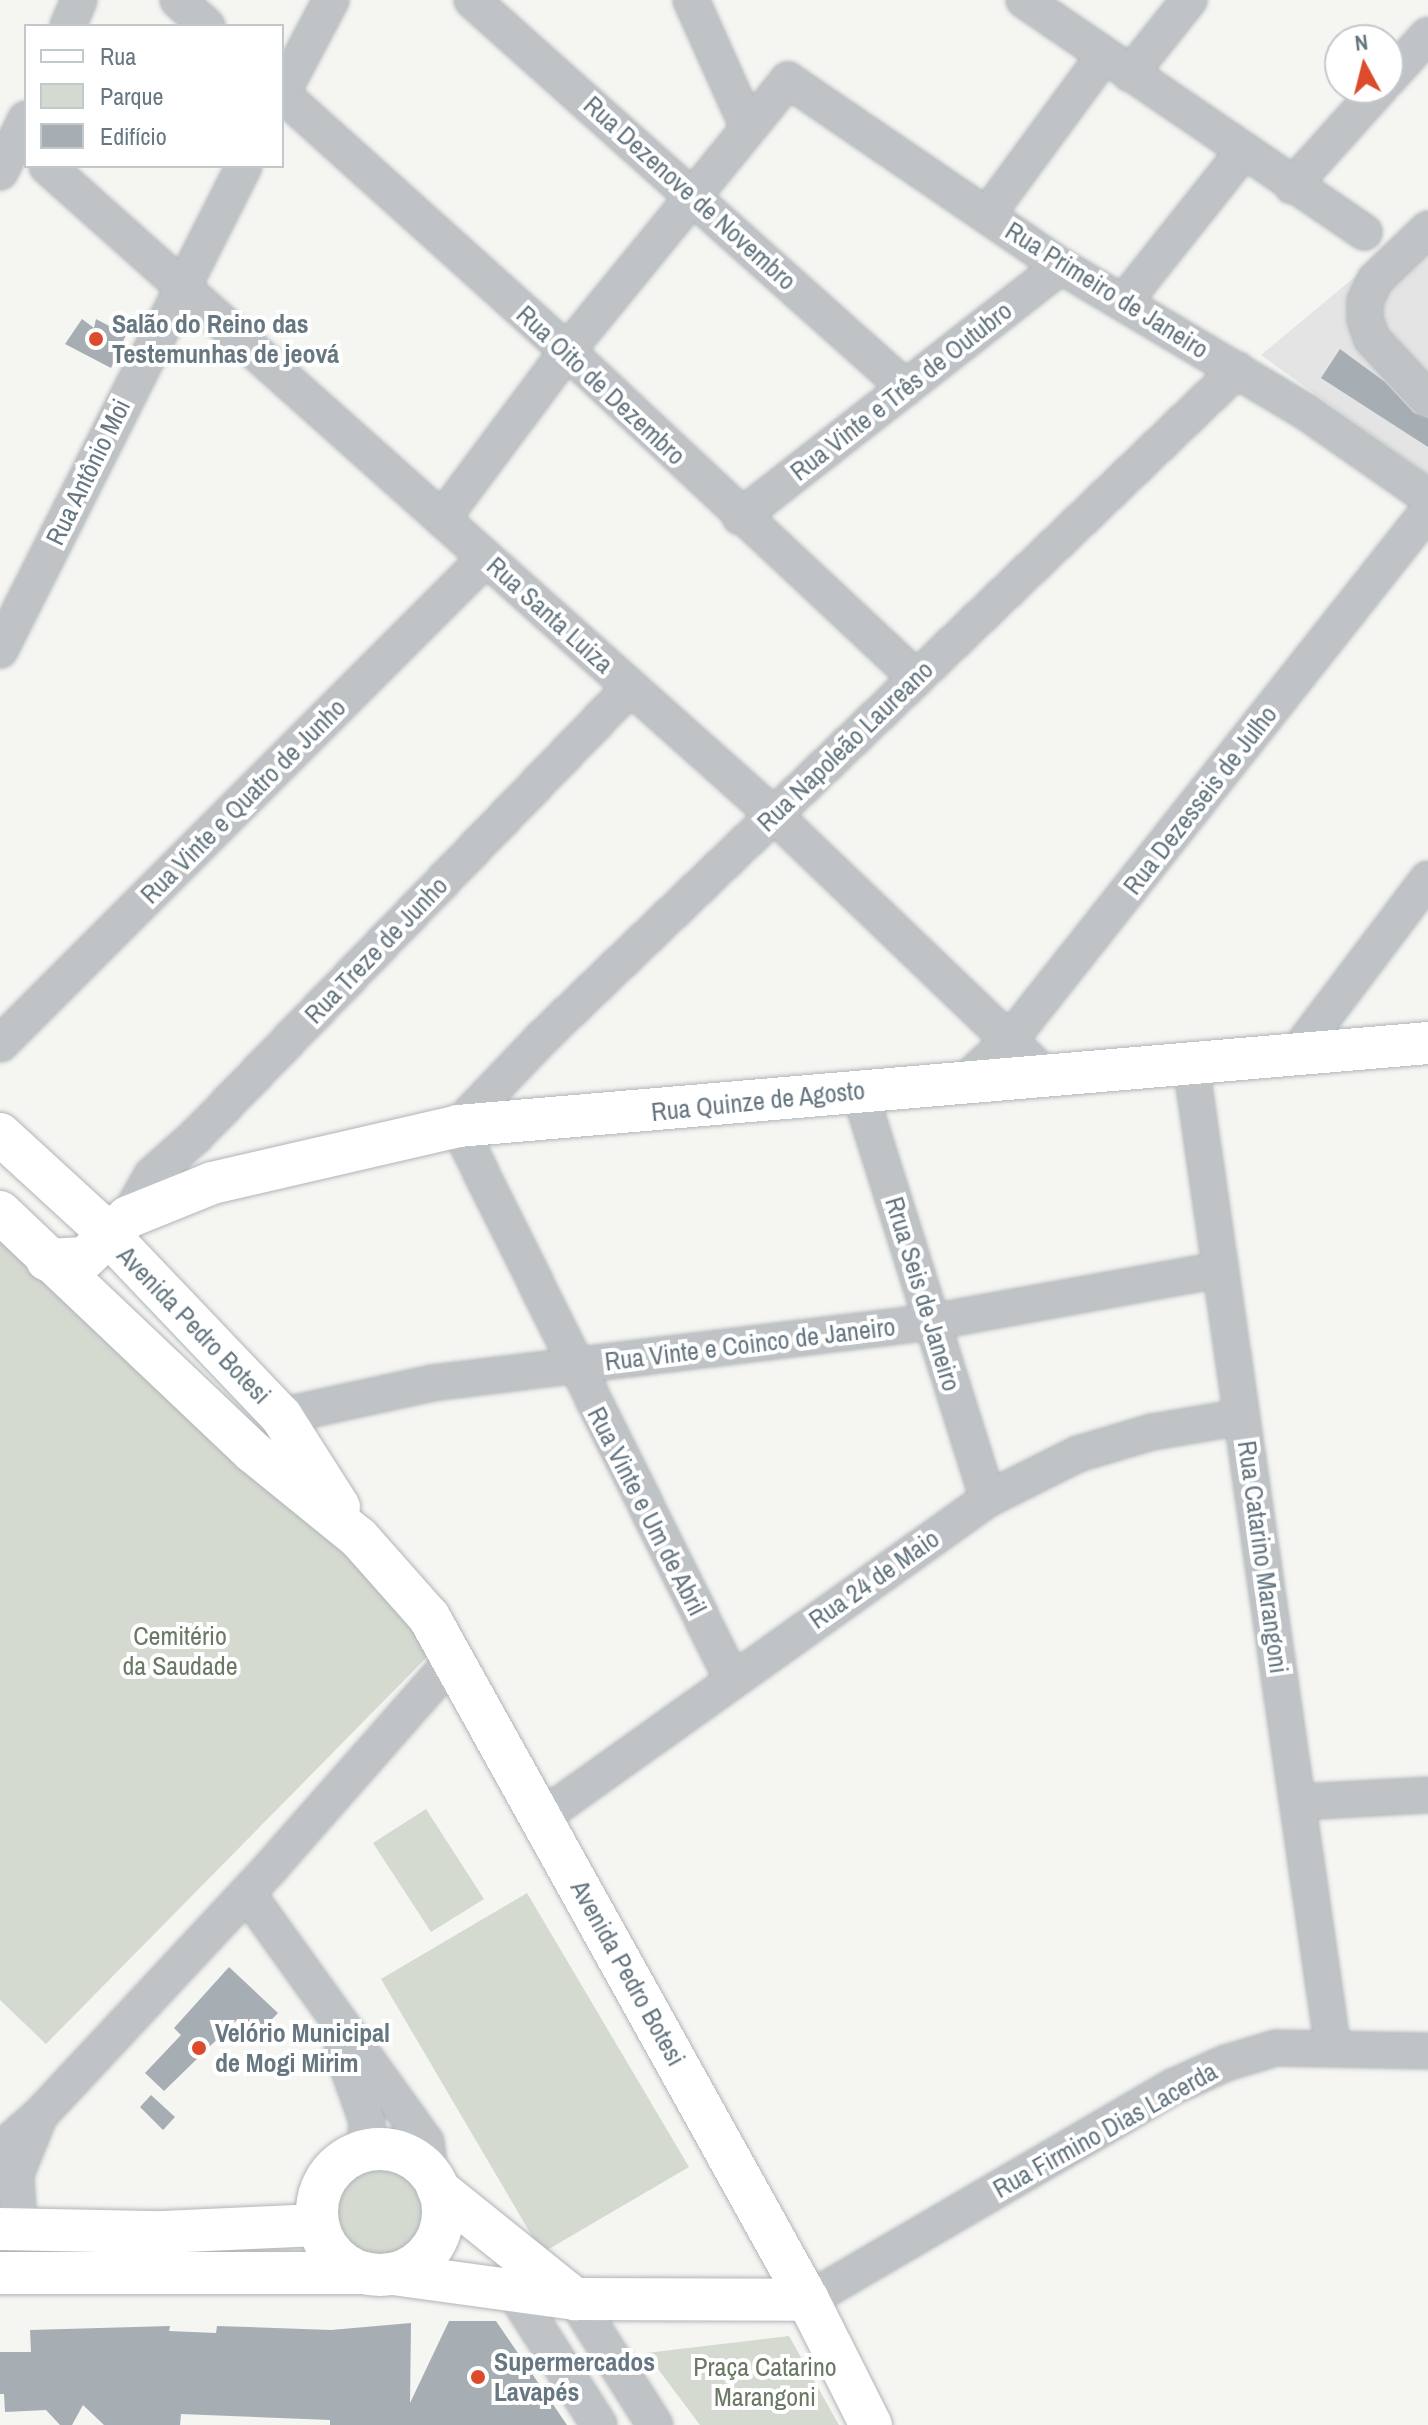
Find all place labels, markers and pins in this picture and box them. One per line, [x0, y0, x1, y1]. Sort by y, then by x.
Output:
place label: Salão do Reino das Testemunhas de jeová [112, 308, 339, 370]
marker: Salão do Reino das Testemunhas de jeová [87, 330, 105, 348]
place label: Velório Municipal de Mogi Mirim [215, 2017, 390, 2078]
marker: Velório Municipal de Mogi Mirim [190, 2039, 208, 2057]
place label: Supermercados Lavapés [494, 2346, 655, 2408]
marker: Supermercados Lavapés [469, 2368, 487, 2386]

